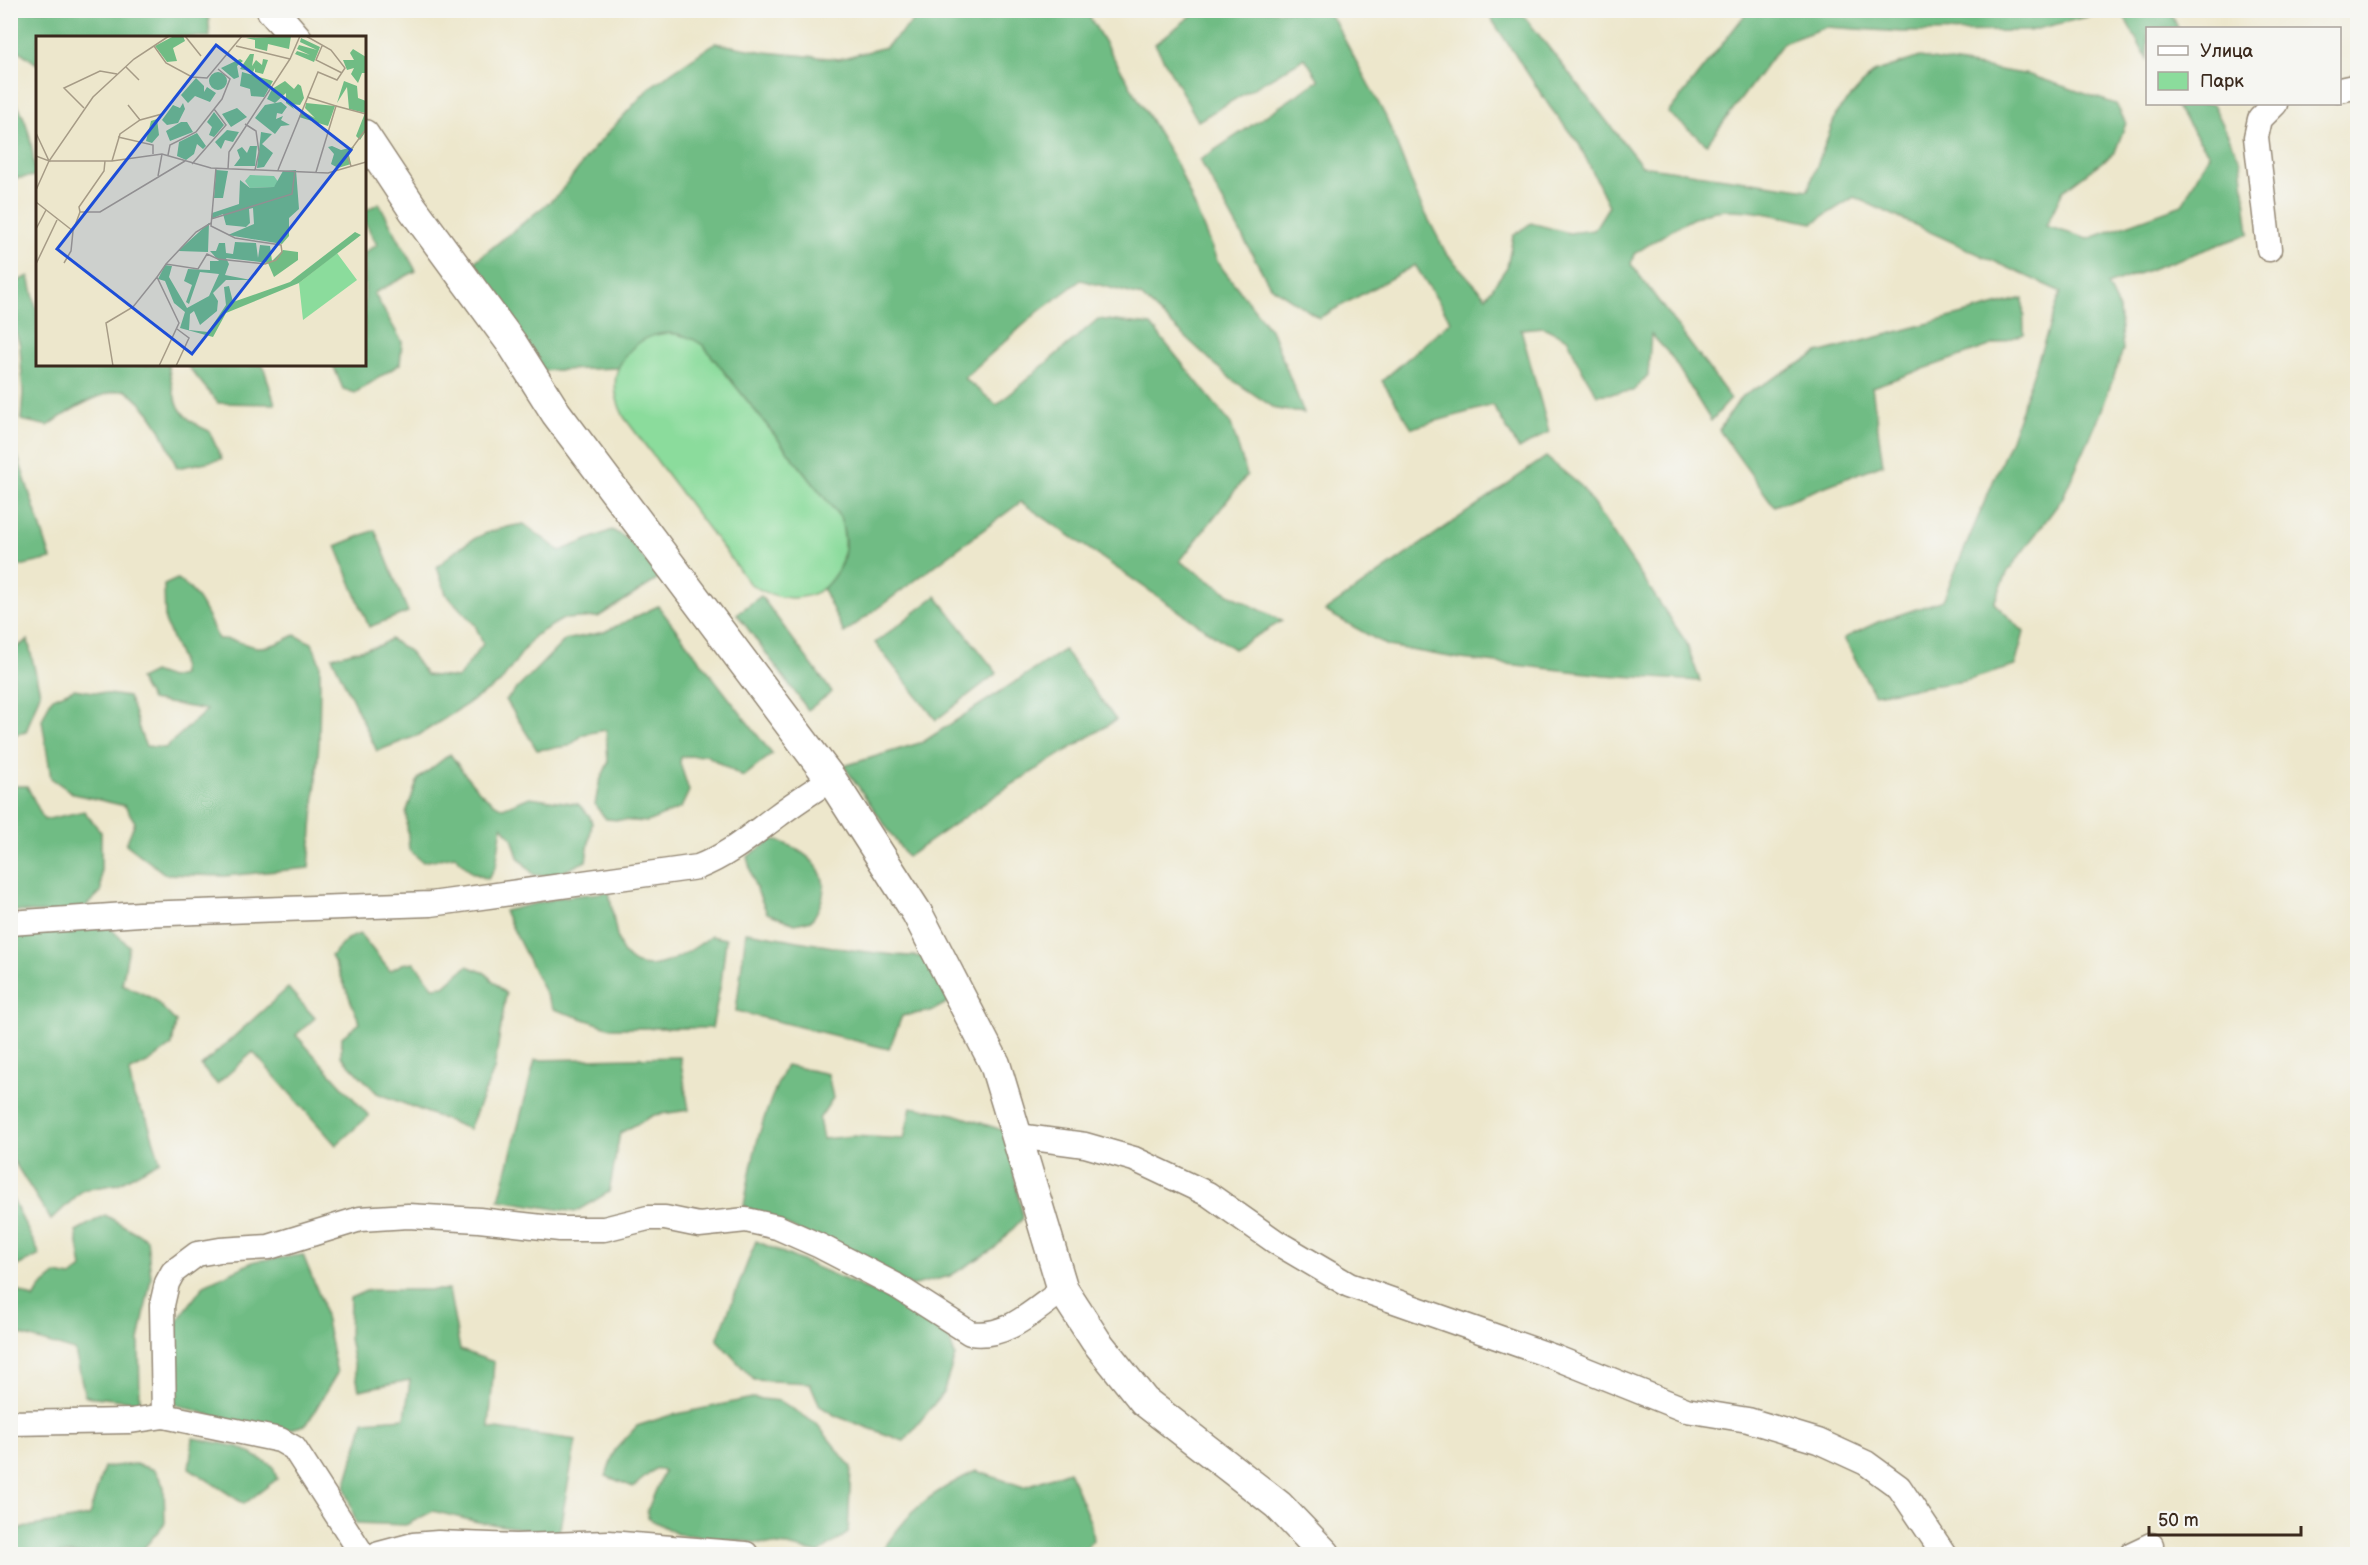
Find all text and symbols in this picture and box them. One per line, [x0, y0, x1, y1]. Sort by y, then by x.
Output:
legend [2146, 27, 2341, 105]
inset map [36, 36, 366, 366]
text: Улица [2200, 41, 2254, 62]
text: Парк [2200, 71, 2244, 92]
scale bar [2149, 1499, 2300, 1537]
text: 50 m [2158, 1510, 2199, 1531]

